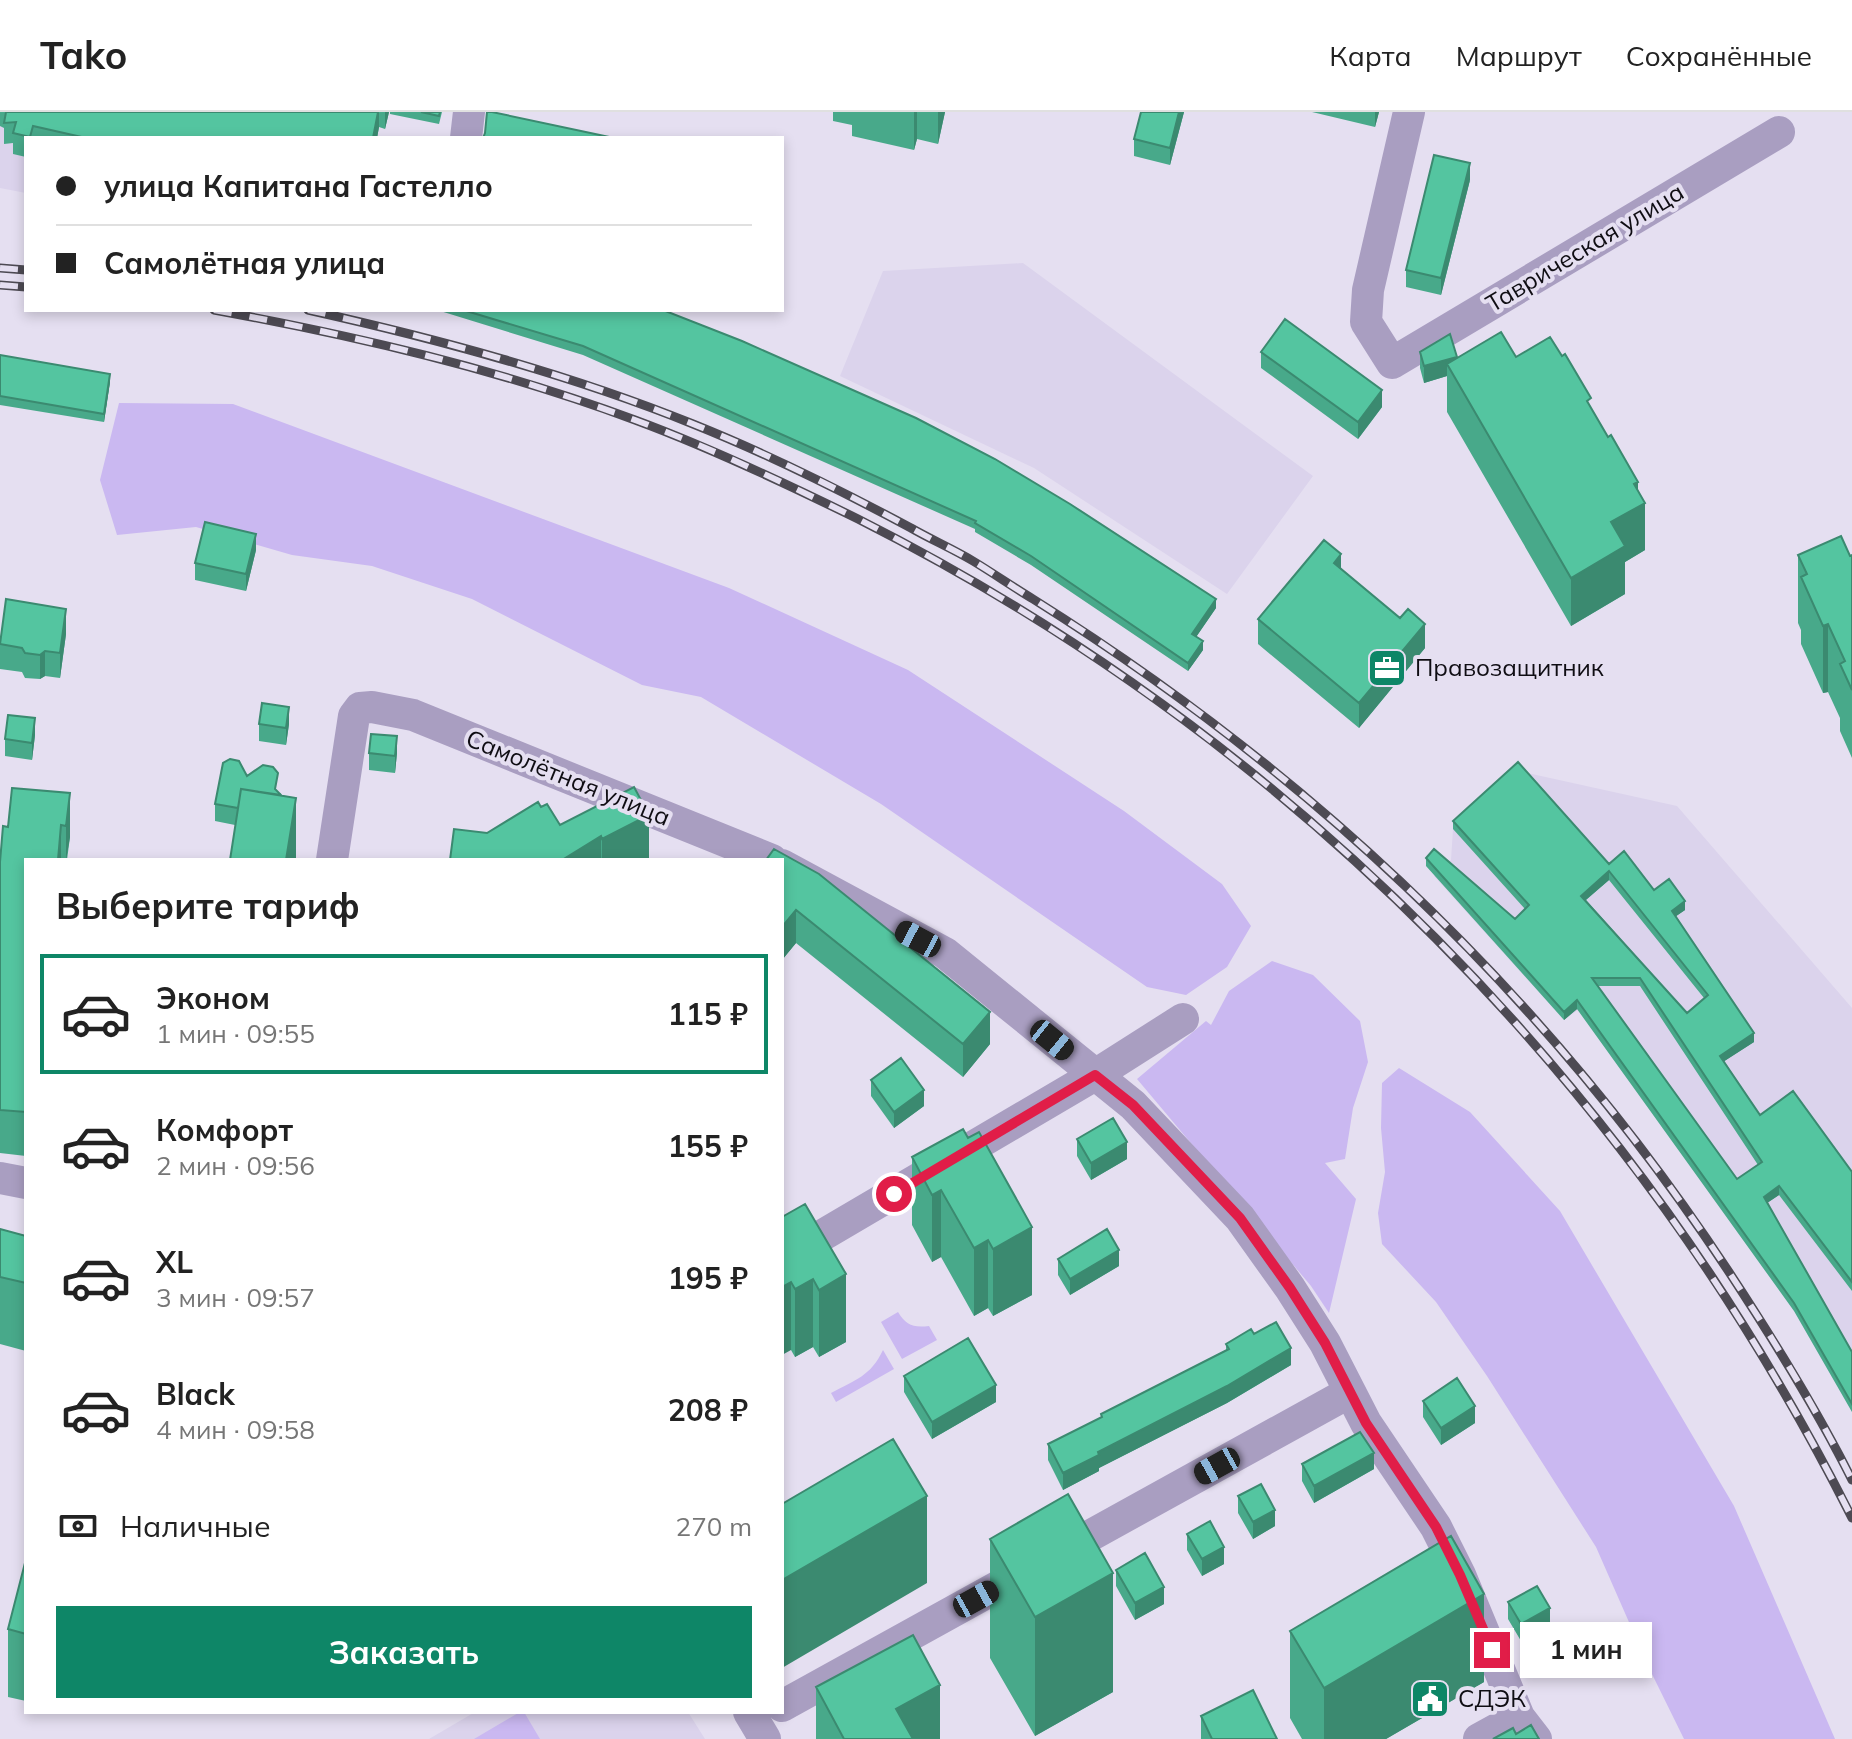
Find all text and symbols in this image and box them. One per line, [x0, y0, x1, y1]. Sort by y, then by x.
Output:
text: Tako [40, 31, 127, 79]
text: Карта [1329, 38, 1412, 73]
text: Маршрут [1456, 38, 1582, 73]
text: Сохранённые [1626, 38, 1812, 73]
text: улица Капитана Гастелло [104, 167, 493, 205]
street label: Таврическая улица [1480, 176, 1689, 318]
text: Самолётная улица [104, 244, 385, 282]
office icon: Правозащитник [1366, 647, 1408, 689]
place label: Правозащитник [1415, 652, 1604, 682]
street label: Самолётная улица [462, 722, 675, 832]
text: Выберите тариф [56, 883, 360, 928]
car [891, 917, 945, 961]
icon: car [60, 978, 132, 1050]
text: Эконом [156, 979, 270, 1017]
text: 115 ₽ [668, 995, 748, 1033]
car [1026, 1016, 1078, 1064]
text: 1 мин · 09:55 [156, 1017, 315, 1050]
icon: car [60, 1110, 132, 1182]
text: Комфорт [156, 1111, 293, 1149]
text: 155 ₽ [668, 1127, 748, 1165]
text: 2 мин · 09:56 [156, 1149, 315, 1182]
route start [876, 1176, 912, 1212]
icon: car [60, 1242, 132, 1314]
text: XL [156, 1243, 193, 1281]
text: 195 ₽ [668, 1259, 748, 1297]
text: 3 мин · 09:57 [156, 1281, 315, 1314]
icon: car [60, 1374, 132, 1446]
text: Black [156, 1375, 235, 1413]
text: 208 ₽ [668, 1391, 748, 1429]
text: 4 мин · 09:58 [156, 1413, 315, 1446]
car [1190, 1444, 1244, 1488]
icon: cash [56, 1504, 100, 1548]
text: Наличные [120, 1507, 271, 1545]
text: 270 m [676, 1510, 752, 1543]
car [949, 1577, 1003, 1621]
button: Заказать [56, 1606, 752, 1698]
callout: 1 мин [1520, 1622, 1652, 1678]
route end [1474, 1632, 1510, 1668]
text: 1 мин [1550, 1633, 1622, 1666]
public building icon: СДЭК [1409, 1678, 1451, 1720]
place label: СДЭК [1458, 1683, 1526, 1713]

